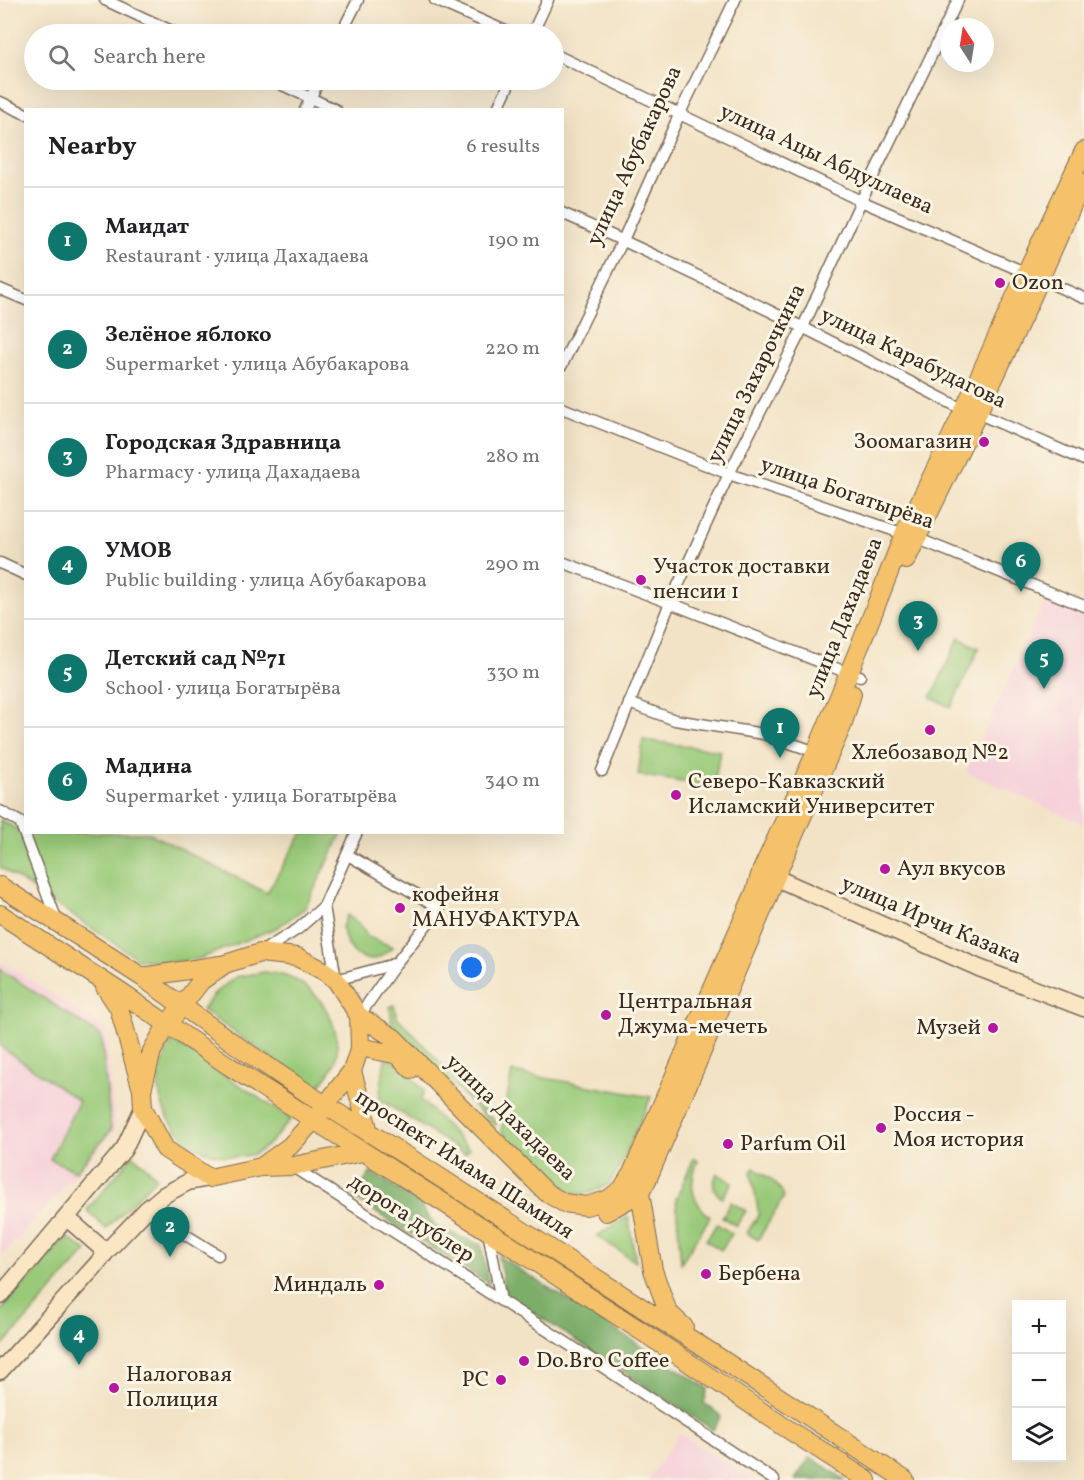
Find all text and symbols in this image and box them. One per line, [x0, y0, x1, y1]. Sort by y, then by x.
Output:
north arrow [940, 18, 994, 72]
search box [24, 24, 564, 90]
icon: search [45, 41, 78, 74]
text: Search here [93, 42, 206, 73]
street label: улица Абубакарова [580, 61, 690, 251]
street label: улица Ацы Абдуллаева [714, 97, 938, 223]
text: Nearby [48, 129, 137, 165]
text: 6 results [467, 133, 540, 161]
text: Маидат [105, 212, 189, 243]
text: 1 [63, 227, 72, 255]
text: 190 m [488, 227, 540, 255]
text: Restaurant · улица Дахадаева [105, 243, 369, 271]
place label: Ozon [1012, 268, 1064, 299]
marker: Ozon [993, 276, 1007, 290]
street label: улица Захарочкина [700, 279, 814, 469]
street label: улица Карабудагова [815, 300, 1011, 418]
text: Зелёное яблоко [105, 320, 272, 351]
text: 2 [62, 335, 73, 363]
text: 220 m [485, 335, 540, 363]
text: Supermarket · улица Абубакарова [105, 351, 409, 379]
place label: Зоомагазин [853, 427, 972, 458]
text: Городская Здравница [105, 428, 341, 459]
marker: Зоомагазин [977, 435, 991, 449]
text: 3 [62, 443, 73, 471]
text: 280 m [485, 443, 540, 471]
street label: улица Богатырёва [756, 450, 938, 538]
text: Pharmacy · улица Дахадаева [105, 459, 361, 487]
street label: улица Дахадаева [799, 533, 891, 703]
text: УМОВ [105, 536, 172, 567]
pin: 6 [1002, 542, 1040, 592]
text: 4 [61, 551, 74, 579]
text: 290 m [485, 551, 540, 579]
place label: Участок доставки пенсии 1 [653, 552, 830, 608]
text: Public building · улица Абубакарова [105, 567, 427, 595]
marker: Участок доставки пенсии 1 [634, 573, 648, 587]
pin: 3 [898, 602, 938, 651]
pin: 5 [1024, 640, 1064, 689]
text: Детский сад №71 [105, 644, 286, 675]
text: 5 [63, 659, 72, 687]
text: 330 m [486, 659, 540, 687]
text: School · улица Богатырёва [105, 675, 341, 703]
pin: 1 [760, 708, 800, 758]
marker: Хлебозавод №2 [923, 723, 937, 737]
place label: Хлебозавод №2 [851, 738, 1009, 769]
text: Мадина [105, 752, 192, 783]
text: 6 [62, 767, 73, 795]
text: 340 m [484, 767, 540, 795]
place label: Северо-Кавказский Исламский Университет [688, 767, 934, 823]
text: Supermarket · улица Богатырёва [105, 783, 397, 811]
marker: Северо-Кавказский Исламский Университет [669, 788, 683, 802]
place label: Аул вкусов [897, 854, 1006, 885]
marker: Аул вкусов [878, 862, 892, 876]
street label: улица Ирчи Казака [836, 869, 1026, 973]
place label: кофейня МАНУФАКТУРА [412, 880, 580, 936]
marker: кофейня МАНУФАКТУРА [393, 901, 407, 915]
your location [457, 953, 486, 982]
place label: Центральная Джума-мечеть [618, 987, 768, 1043]
marker: Центральная Джума-мечеть [599, 1008, 613, 1022]
place label: Музей [916, 1013, 981, 1044]
marker: Музей [986, 1021, 1000, 1035]
street label: улица Дахадаева [438, 1048, 582, 1188]
street label: проспект Имама Шамиля [348, 1082, 580, 1248]
place label: Россия - Моя история [893, 1100, 1024, 1156]
marker: Россия - Моя история [874, 1121, 888, 1135]
place label: Parfum Oil [740, 1129, 846, 1160]
marker: Parfum Oil [721, 1137, 735, 1151]
street label: дорога дублер [342, 1167, 480, 1271]
pin: 2 [150, 1208, 190, 1257]
place label: Бербена [718, 1259, 801, 1290]
marker: Бербена [699, 1267, 713, 1281]
place label: Миндаль [273, 1270, 367, 1301]
marker: Миндаль [372, 1278, 386, 1292]
map controls [1012, 1300, 1066, 1462]
button: + [1012, 1300, 1066, 1354]
pin: 4 [60, 1316, 98, 1365]
place label: Do.Bro Coffee [536, 1346, 669, 1377]
marker: Do.Bro Coffee [517, 1354, 531, 1368]
button: − [1012, 1354, 1066, 1408]
place label: Налоговая Полиция [126, 1360, 232, 1416]
place label: РС [462, 1365, 489, 1396]
marker: РС [494, 1373, 508, 1387]
marker: Налоговая Полиция [107, 1381, 121, 1395]
button: layers [1012, 1408, 1066, 1462]

